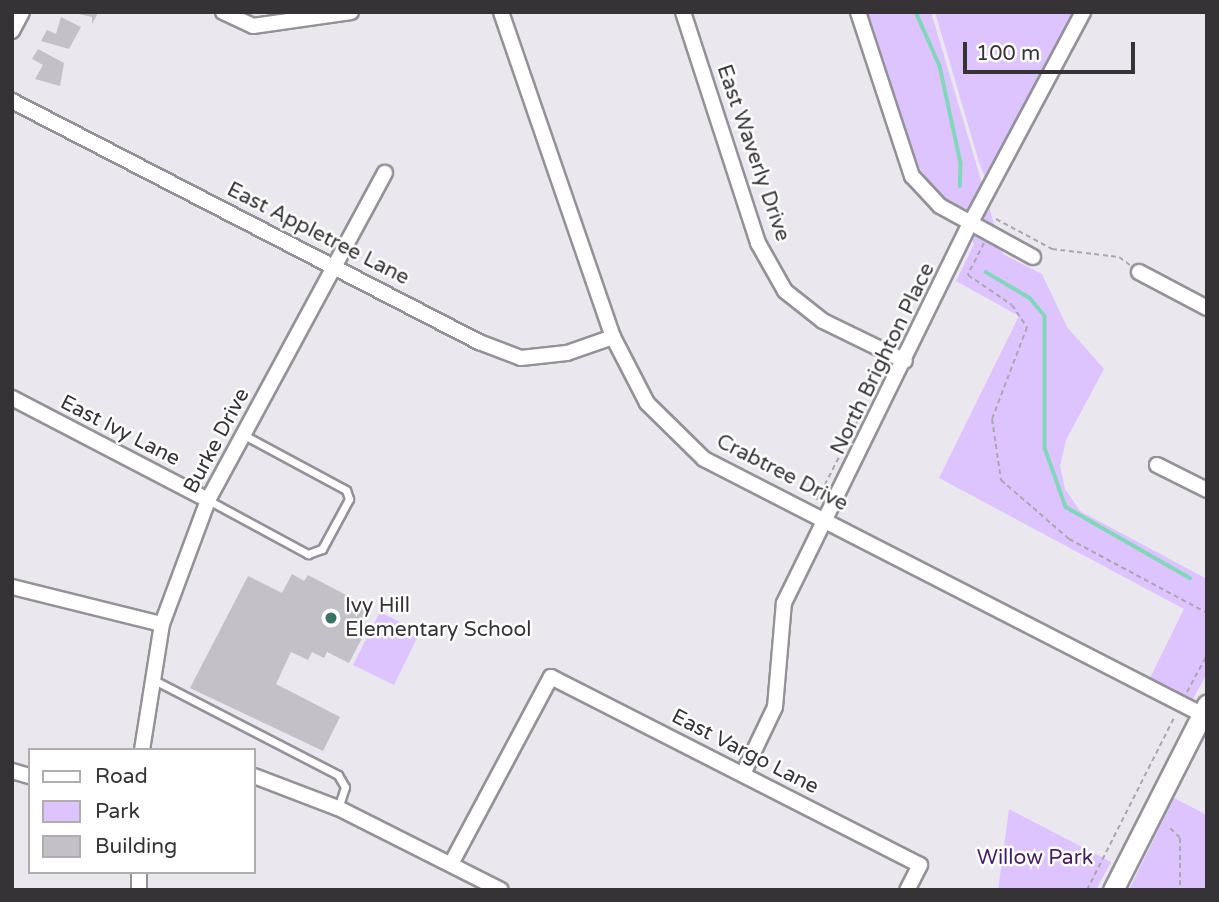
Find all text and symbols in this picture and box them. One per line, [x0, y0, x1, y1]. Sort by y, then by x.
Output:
scale bar [967, 28, 1138, 72]
text: 100 m [976, 41, 1040, 66]
street label: East Waverly Drive [711, 61, 795, 245]
street label: East Appletree Lane [223, 177, 413, 291]
street label: North Brighton Place [826, 259, 940, 459]
street label: Burke Drive [179, 384, 255, 498]
street label: East Ivy Lane [56, 390, 184, 472]
street label: Crabtree Drive [712, 429, 852, 517]
place label: Ivy Hill Elementary School [345, 593, 532, 643]
marker: Ivy Hill Elementary School [323, 610, 339, 626]
street label: East Vargo Lane [667, 704, 823, 800]
legend [28, 748, 256, 874]
text: Road [95, 764, 148, 789]
text: Park [95, 799, 140, 824]
text: Building [95, 834, 177, 859]
park label: Willow Park [977, 845, 1093, 871]

